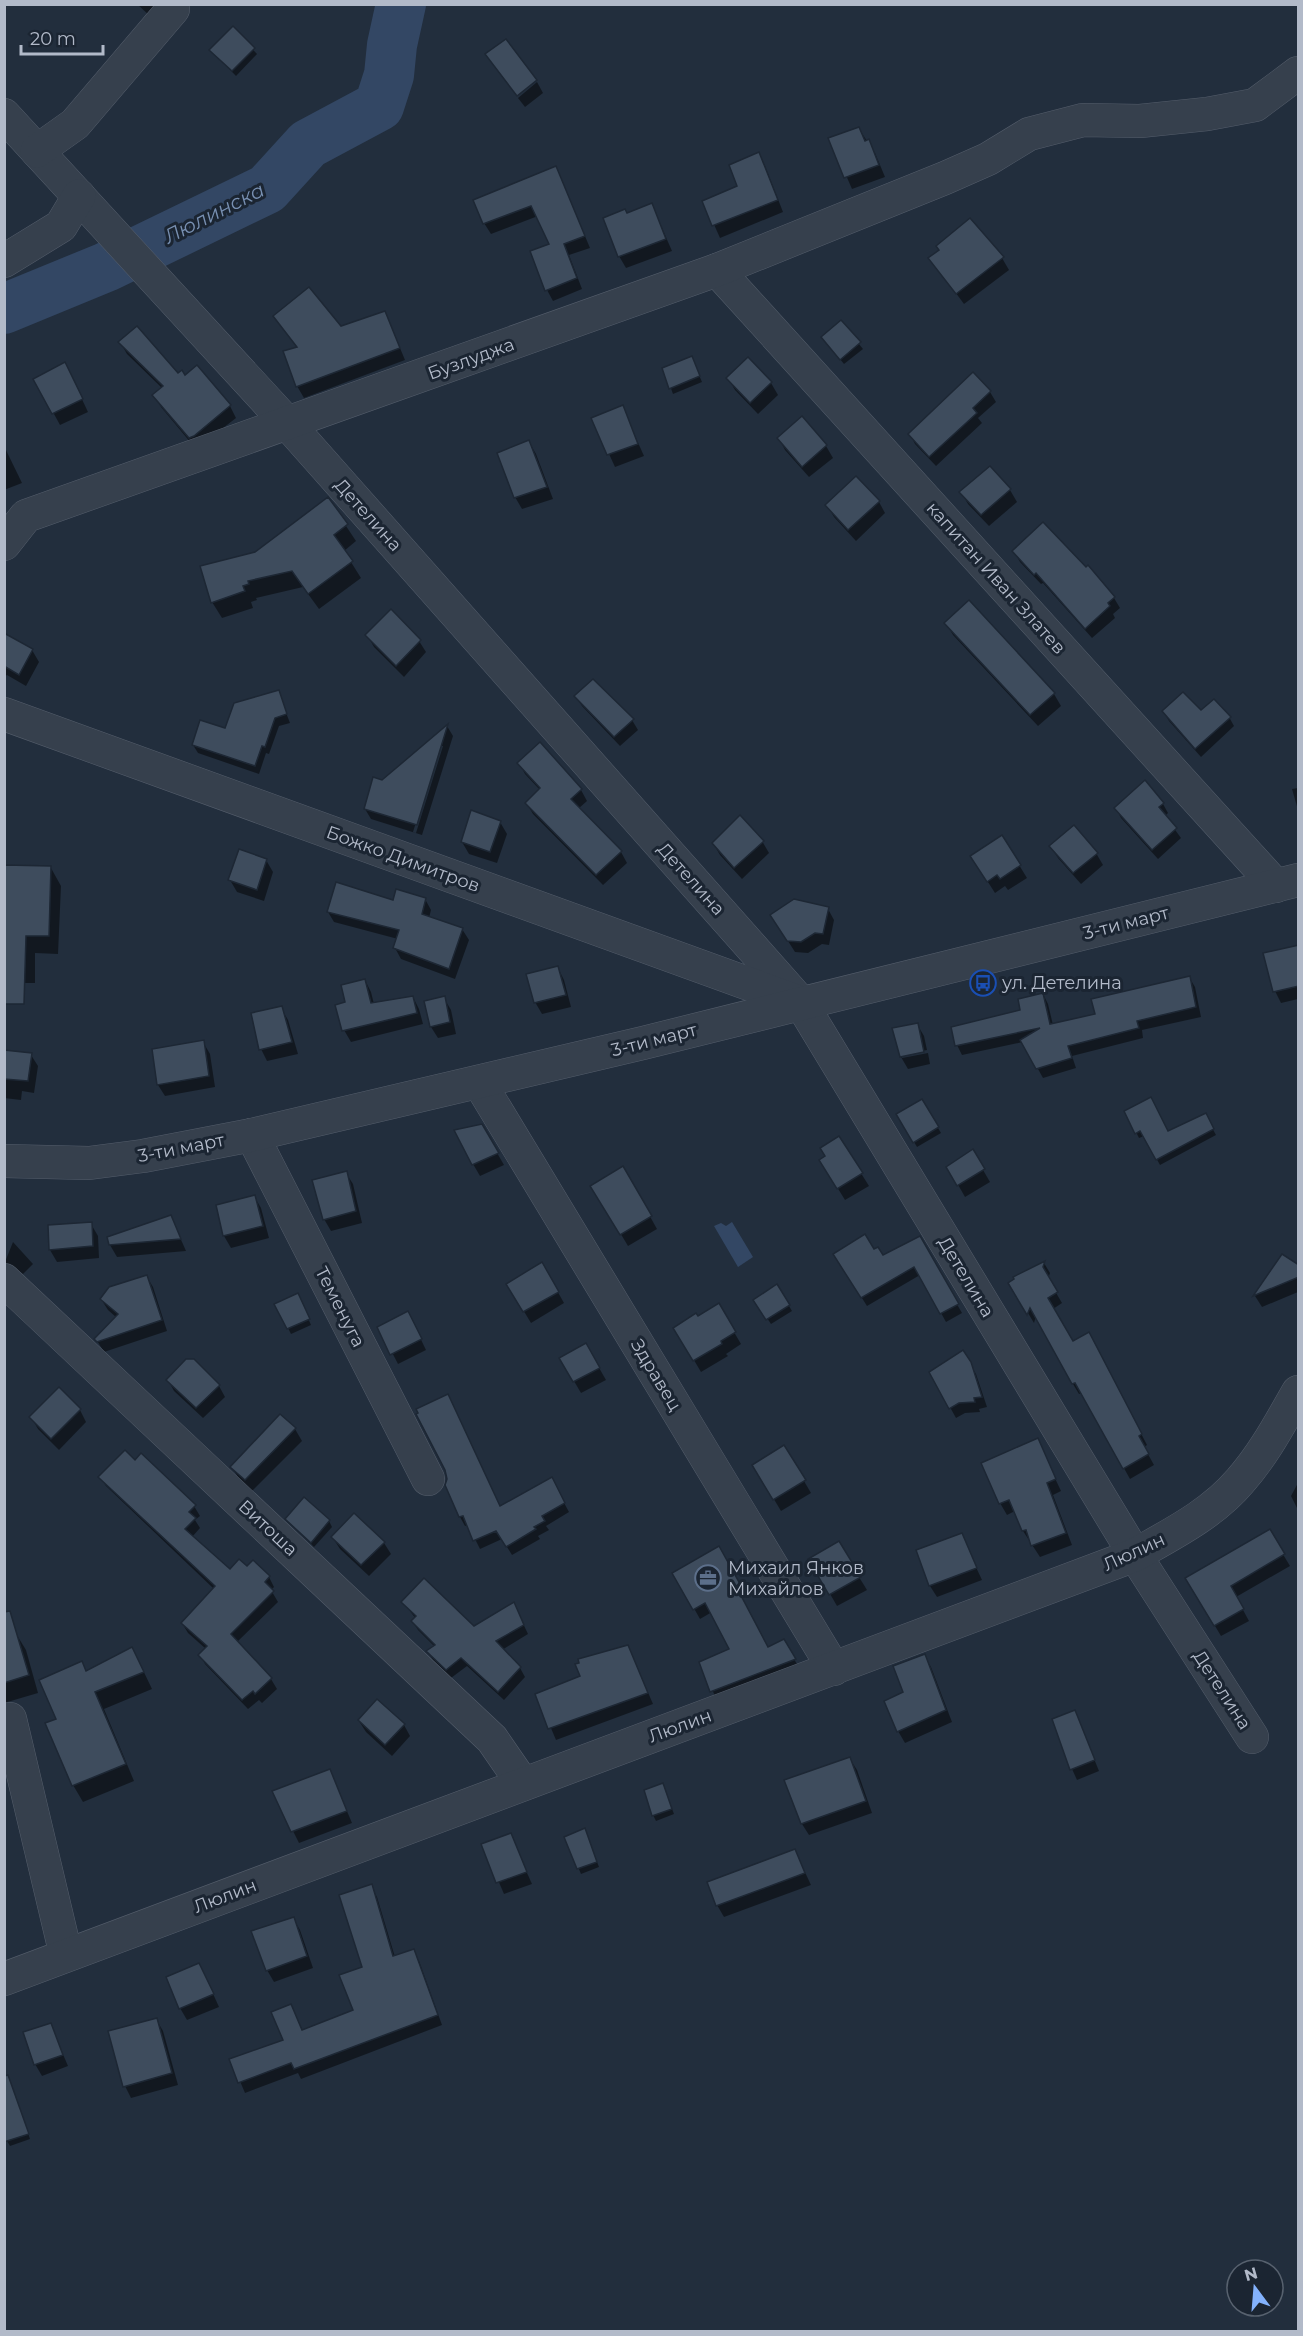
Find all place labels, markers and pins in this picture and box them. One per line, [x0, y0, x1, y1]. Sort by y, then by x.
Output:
bus stop icon: ул. Детелина [968, 968, 998, 998]
place label: ул. Детелина [1001, 972, 1122, 994]
place label: Михаил Янков Михайлов [728, 1557, 864, 1600]
office icon: Михаил Янков Михайлов [693, 1563, 723, 1593]

